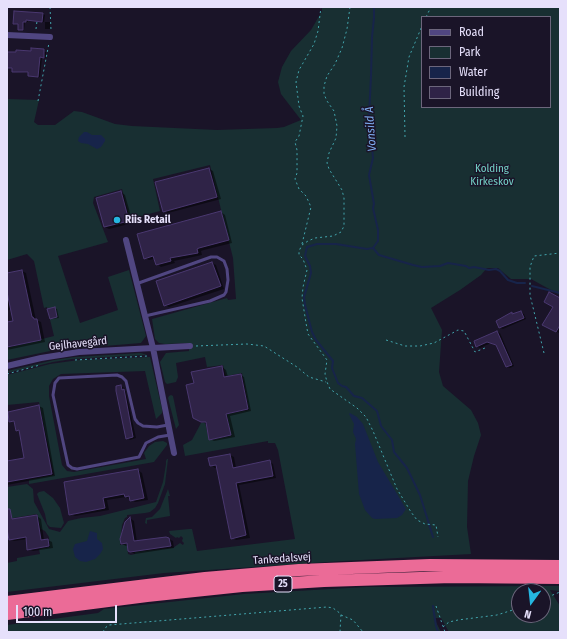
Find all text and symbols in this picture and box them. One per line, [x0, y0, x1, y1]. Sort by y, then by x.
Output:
legend [421, 16, 551, 108]
text: Road [459, 25, 484, 39]
text: Park [459, 45, 480, 59]
text: Water [459, 65, 487, 79]
text: Building [459, 85, 499, 99]
water label: Vonsild Å [362, 106, 380, 152]
park label: Kolding Kirkeskov [470, 162, 514, 188]
place label: Riis Retail [125, 213, 171, 227]
marker: Riis Retail [112, 215, 122, 225]
street label: Gejlhavegård [48, 334, 108, 354]
street label: Tankedalsvej [253, 550, 311, 568]
road number: 25 [274, 576, 292, 592]
north arrow [511, 583, 551, 623]
scale bar [18, 597, 119, 623]
text: 100 m [23, 605, 52, 619]
text: N [523, 607, 533, 621]

